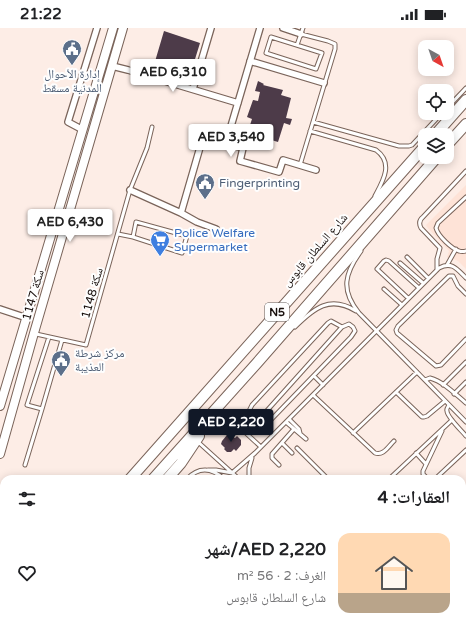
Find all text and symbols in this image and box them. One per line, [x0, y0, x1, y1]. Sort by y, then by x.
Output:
text: 21:22 [20, 5, 62, 23]
public building icon: إدارة الأحوال المدنية مسقط [61, 38, 83, 66]
north arrow [418, 40, 454, 76]
map controls [418, 40, 454, 164]
pin: AED 6,310 [127, 59, 219, 93]
text: AED 6,310 [139, 64, 207, 80]
place label: إدارة الأحوال المدنية مسقط [42, 67, 102, 95]
button: locate [418, 84, 454, 120]
pin: AED 3,540 [185, 124, 277, 158]
button: layers [418, 128, 454, 164]
text: AED 3,540 [197, 129, 265, 145]
public building icon: Fingerprinting [194, 172, 216, 200]
place label: Fingerprinting [219, 176, 300, 190]
pin: AED 6,430 [24, 209, 116, 243]
street label: شارع السلطان قابوس [279, 211, 351, 290]
text: AED 6,430 [37, 214, 103, 230]
place label: Police Welfare Supermarket [174, 226, 255, 254]
supermarket icon: Police Welfare Supermarket [149, 229, 171, 257]
street label: سكة 1148 [78, 266, 106, 320]
street label: سكة 1147 [19, 268, 47, 322]
road number: N5 [265, 303, 289, 321]
place label: مركز شرطة العذيبة [75, 346, 124, 374]
public building icon: مركز شرطة العذيبة [50, 349, 72, 377]
pin: AED 2,220 [185, 409, 277, 443]
text: AED 2,220 [197, 414, 265, 430]
text: العقارات: 4 [378, 487, 450, 508]
icon: filters [16, 488, 38, 510]
text: AED 2,220/شهر [205, 539, 326, 560]
icon: home [370, 549, 418, 597]
icon: heart [16, 562, 38, 584]
text: الغرف: 2 · 56 m² [237, 568, 326, 584]
text: شارع السلطان قابوس [226, 590, 326, 606]

